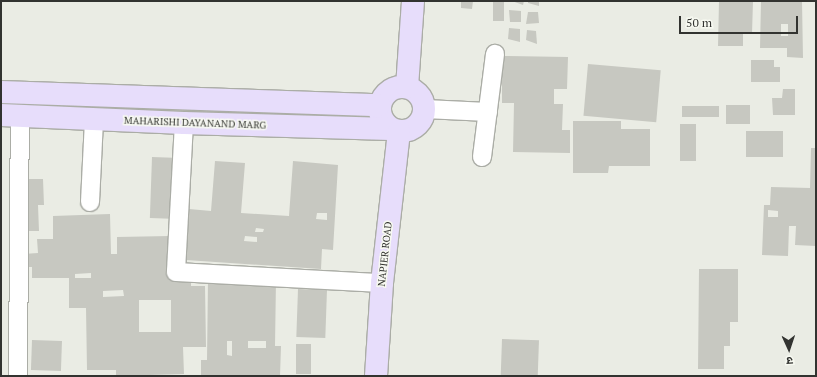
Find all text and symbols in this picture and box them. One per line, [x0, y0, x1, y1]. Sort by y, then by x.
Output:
scale bar [681, 8, 800, 34]
text: 50 m [686, 15, 712, 30]
street label: MAHARISHI DAYANAND MARG [124, 115, 266, 131]
street label: NAPIER ROAD [376, 221, 394, 287]
north arrow [769, 329, 809, 369]
text: उ [786, 354, 793, 368]

